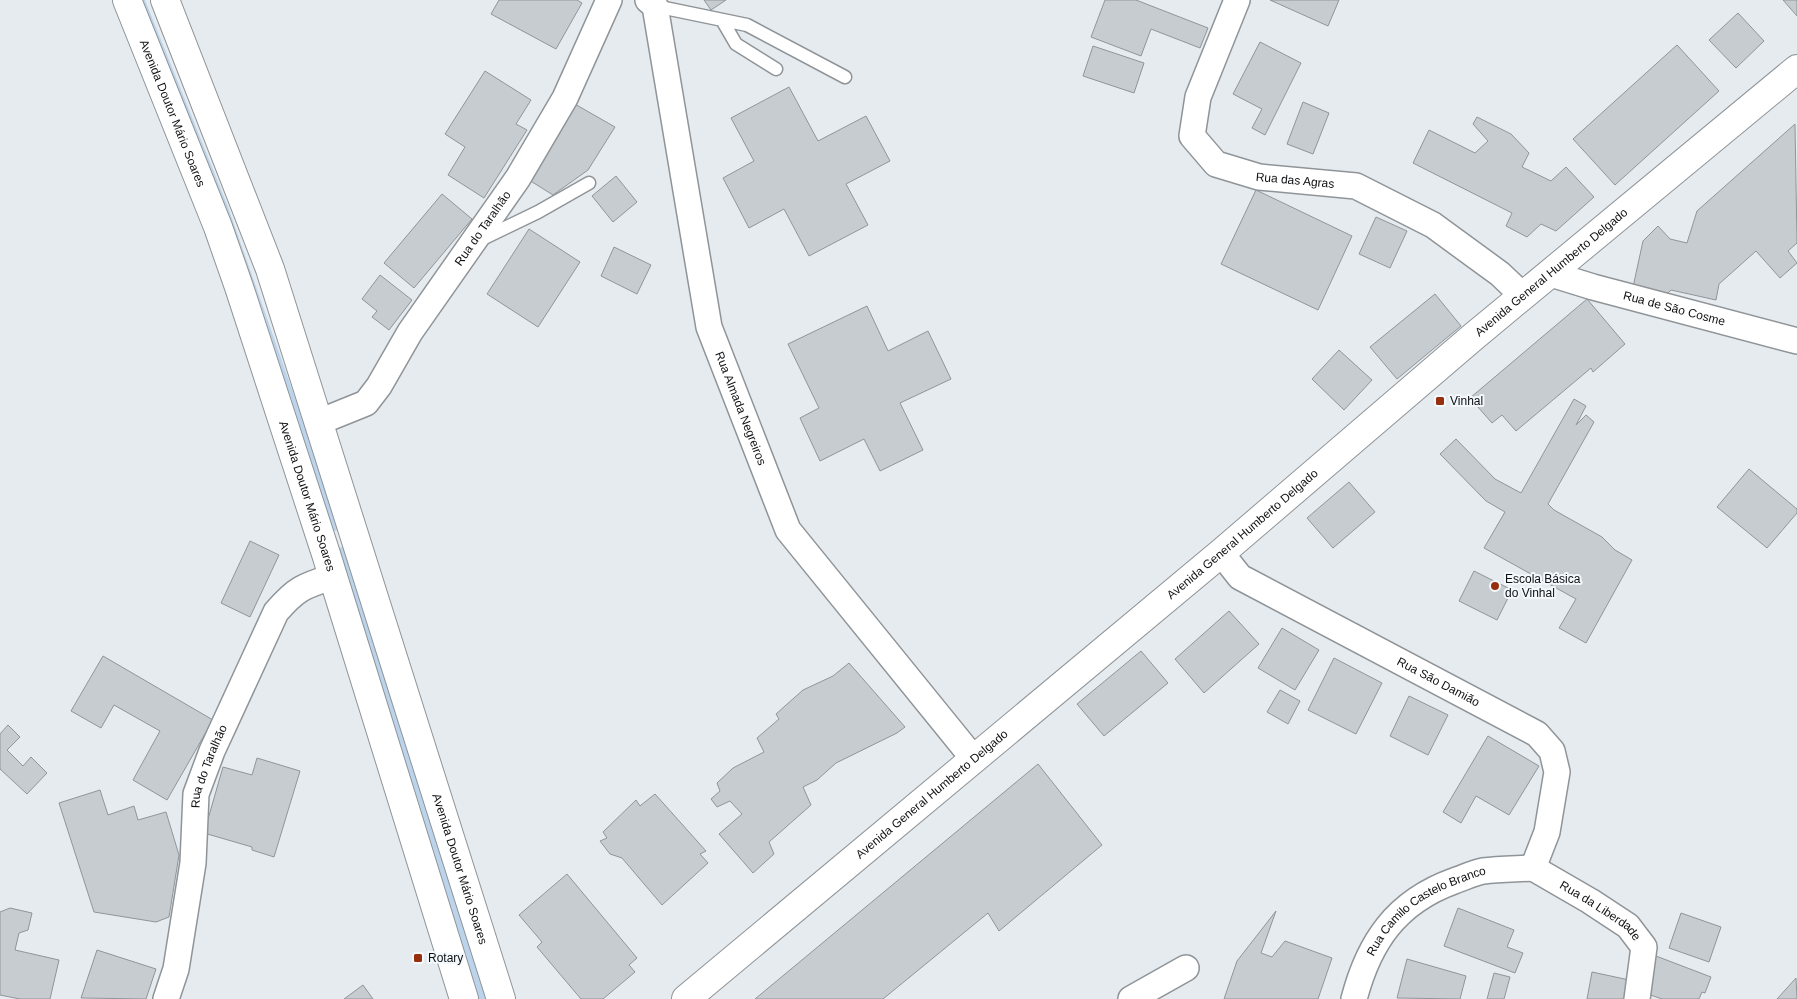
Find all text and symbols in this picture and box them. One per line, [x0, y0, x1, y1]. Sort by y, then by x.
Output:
street label: Avenida Doutor Mário Soares [137, 38, 208, 189]
street label: Rua das Agras [1255, 170, 1335, 191]
street label: Rua do Taralhão [452, 188, 514, 268]
street label: Avenida General Humberto Delgado [1472, 205, 1631, 339]
street label: Rua de São Cosme [1622, 288, 1727, 329]
street label: Rua Almada Negreiros [712, 349, 769, 467]
place label: Vinhal [1450, 394, 1483, 408]
marker: Vinhal [1434, 395, 1446, 407]
street label: Avenida Doutor Mário Soares [276, 419, 338, 573]
street label: Avenida General Humberto Delgado [1164, 466, 1321, 602]
place label: Escola Básica do Vinhal [1505, 572, 1581, 600]
marker: Escola Básica do Vinhal [1489, 580, 1501, 592]
street label: Rua São Damião [1395, 654, 1482, 710]
street label: Rua do Taralhão [188, 722, 230, 808]
street label: Avenida General Humberto Delgado [853, 727, 1011, 861]
street label: Avenida Doutor Mário Soares [429, 792, 490, 946]
street label: Rua Camilo Castelo Branco [1364, 864, 1487, 958]
street label: Rua da Liberdade [1557, 878, 1644, 944]
place label: Rotary [428, 951, 463, 965]
marker: Rotary [412, 952, 424, 964]

